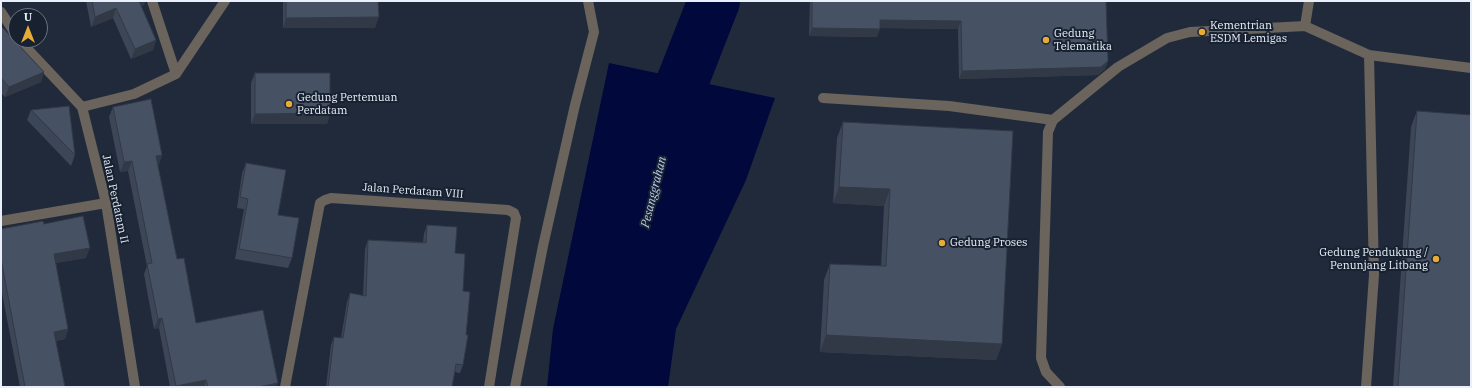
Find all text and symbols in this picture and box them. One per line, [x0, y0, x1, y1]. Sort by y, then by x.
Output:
north arrow [8, 8, 48, 48]
text: U [24, 10, 32, 24]
place label: Kementrian ESDM Lemigas [1210, 19, 1287, 45]
place label: Gedung Telematika [1054, 27, 1112, 53]
marker: Kementrian ESDM Lemigas [1197, 27, 1207, 37]
marker: Gedung Telematika [1041, 35, 1051, 45]
place label: Gedung Pertemuan Perdatam [297, 91, 398, 117]
marker: Gedung Pertemuan Perdatam [284, 99, 294, 109]
street label: Jalan Perdatam II [99, 153, 131, 245]
water label: Pesanggrahan [638, 155, 670, 229]
street label: Jalan Perdatam VIII [362, 181, 464, 201]
place label: Gedung Proses [950, 236, 1027, 250]
marker: Gedung Proses [937, 238, 947, 248]
place label: Gedung Pendukung / Penunjang Litbang [1319, 246, 1428, 272]
marker: Gedung Pendukung / Penunjang Litbang [1431, 254, 1441, 264]

